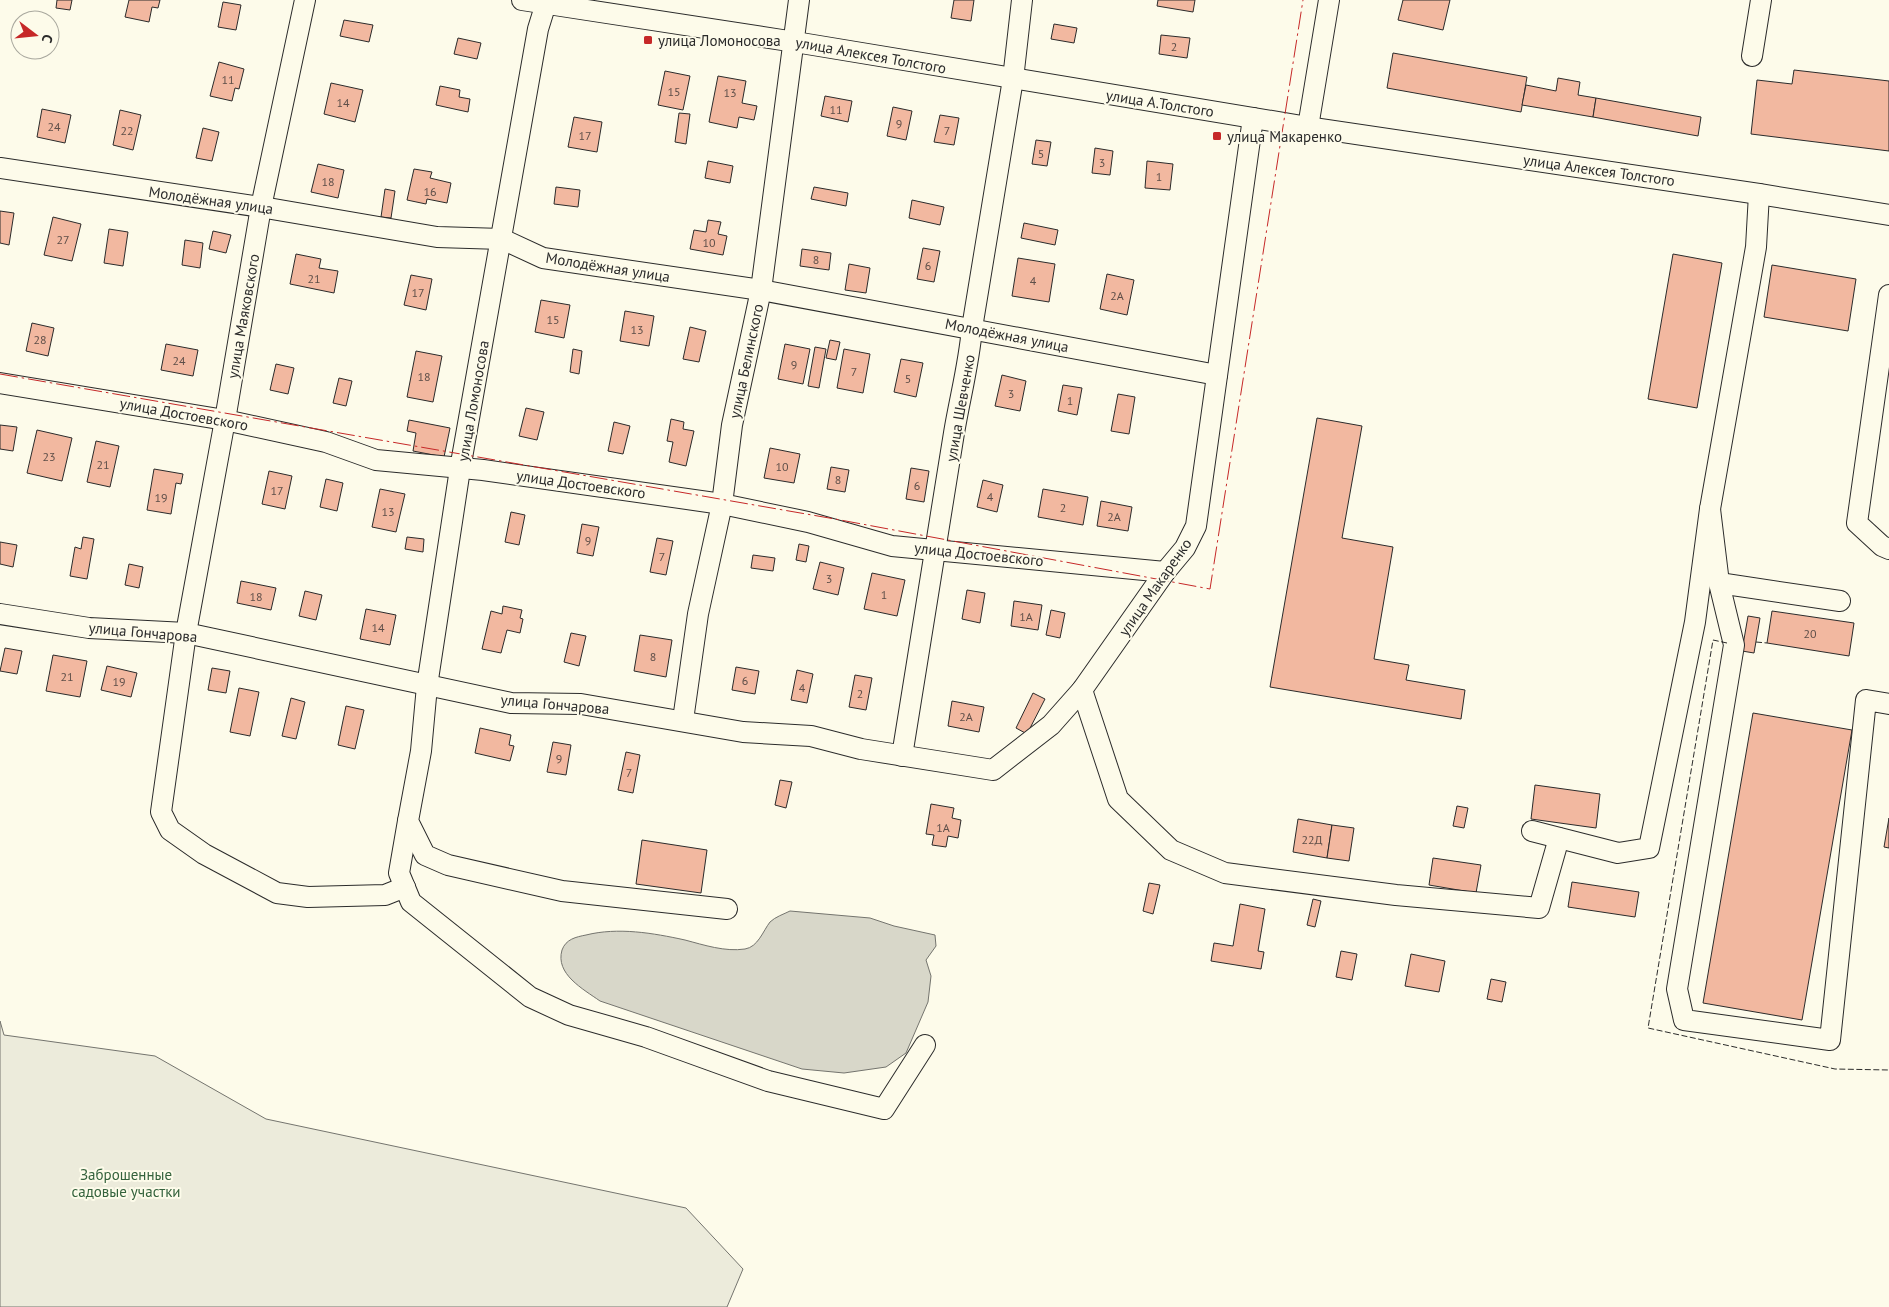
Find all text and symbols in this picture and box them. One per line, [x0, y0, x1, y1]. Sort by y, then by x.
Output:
north arrow [10, 10, 60, 60]
place label: улица Ломоносова [658, 31, 781, 50]
text: С [38, 32, 57, 45]
street label: улица Алексея Толстого [794, 32, 948, 78]
marker: улица Ломоносова [642, 34, 654, 46]
house number: 2 [1171, 39, 1177, 54]
house number: 11 [221, 72, 235, 87]
house number: 15 [667, 84, 681, 99]
house number: 13 [723, 85, 737, 100]
street label: улица А.Толстого [1105, 85, 1215, 121]
house number: 14 [336, 95, 350, 110]
house number: 11 [829, 102, 843, 117]
house number: 9 [896, 116, 902, 131]
house number: 24 [47, 119, 61, 134]
house number: 22 [120, 123, 134, 138]
house number: 7 [944, 123, 950, 138]
place label: улица Макаренко [1227, 127, 1342, 146]
house number: 17 [578, 128, 592, 143]
marker: улица Макаренко [1211, 130, 1223, 142]
house number: 5 [1038, 146, 1044, 161]
street label: улица Алексея Толстого [1522, 150, 1676, 190]
house number: 3 [1099, 155, 1105, 170]
house number: 1 [1156, 169, 1162, 184]
house number: 18 [321, 174, 335, 189]
street label: Молодёжная улица [147, 182, 275, 218]
house number: 16 [423, 184, 437, 199]
house number: 27 [56, 232, 70, 247]
house number: 10 [702, 235, 716, 250]
street label: Молодёжная улица [544, 248, 672, 286]
street label: улица Маяковского [223, 252, 263, 380]
house number: 8 [813, 252, 819, 267]
house number: 6 [925, 258, 931, 273]
house number: 21 [307, 271, 321, 286]
house number: 4 [1030, 273, 1037, 288]
house number: 17 [411, 285, 425, 300]
house number: 2А [1110, 288, 1124, 303]
street label: улица Белинского [725, 302, 767, 420]
house number: 15 [546, 312, 560, 327]
street label: Молодёжная улица [943, 314, 1071, 356]
house number: 13 [630, 322, 644, 337]
house number: 28 [33, 332, 47, 347]
street label: улица Ломоносова [453, 339, 493, 463]
house number: 24 [172, 353, 186, 368]
street label: улица Шевченко [941, 353, 979, 463]
house number: 9 [791, 357, 797, 372]
house number: 7 [851, 364, 857, 379]
house number: 18 [417, 369, 431, 384]
house number: 5 [905, 371, 911, 386]
house number: 3 [1008, 386, 1014, 401]
street label: улица Достоевского [118, 393, 250, 435]
house number: 1 [1067, 393, 1073, 408]
house number: 23 [42, 449, 56, 464]
house number: 21 [96, 457, 110, 472]
house number: 10 [775, 459, 789, 474]
street label: улица Достоевского [515, 466, 647, 502]
house number: 8 [835, 472, 841, 487]
house number: 6 [914, 478, 920, 493]
house number: 17 [270, 483, 284, 498]
house number: 4 [987, 489, 994, 504]
house number: 19 [154, 490, 168, 505]
house number: 2 [1060, 500, 1066, 515]
house number: 13 [381, 504, 395, 519]
house number: 2А [1107, 509, 1121, 524]
house number: 9 [585, 533, 591, 548]
street label: улица Макаренко [1114, 534, 1196, 640]
street label: улица Достоевского [913, 538, 1045, 570]
house number: 7 [659, 549, 665, 564]
house number: 3 [826, 571, 832, 586]
house number: 1 [881, 587, 887, 602]
house number: 18 [249, 589, 263, 604]
house number: 1А [1019, 609, 1033, 624]
street label: улица Гончарова [88, 618, 198, 646]
house number: 14 [371, 620, 385, 635]
house number: 20 [1803, 626, 1817, 641]
house number: 8 [650, 649, 656, 664]
house number: 21 [60, 669, 74, 684]
house number: 6 [742, 673, 748, 688]
house number: 19 [112, 674, 126, 689]
house number: 4 [799, 680, 806, 695]
house number: 2 [857, 686, 863, 701]
street label: улица Гончарова [500, 690, 610, 718]
house number: 2А [959, 709, 973, 724]
house number: 9 [556, 751, 562, 766]
house number: 7 [626, 765, 632, 780]
house number: 1А [936, 820, 950, 835]
house number: 22Д [1301, 832, 1323, 847]
park label: Заброшенные садовые участки [71, 1165, 181, 1201]

